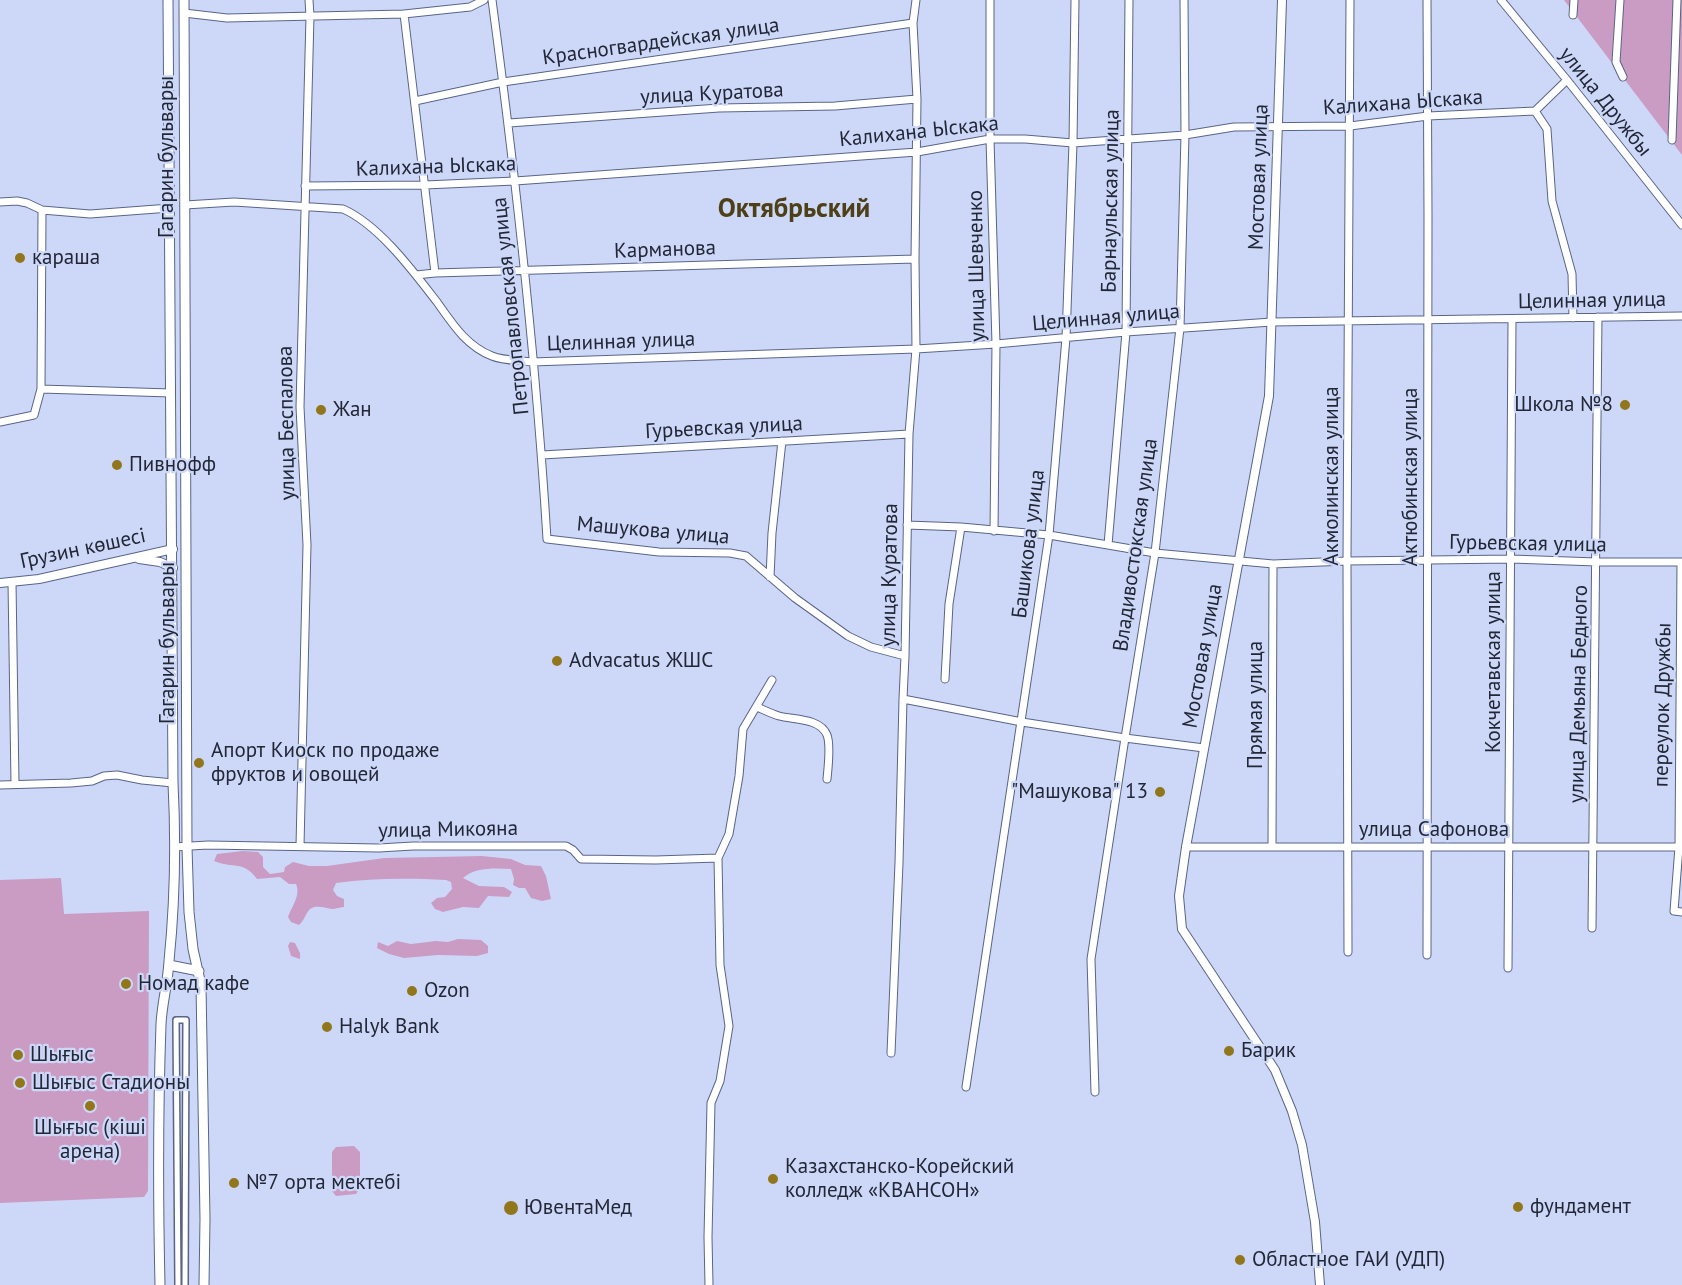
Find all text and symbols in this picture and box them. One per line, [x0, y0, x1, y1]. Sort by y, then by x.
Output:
street label: Красногвардейская улица [541, 13, 781, 71]
street label: улица Дружбы [1553, 42, 1657, 162]
street label: Гагарин бульвары [154, 76, 180, 238]
street label: улица Куратова [640, 78, 784, 110]
street label: Калихана Ыскака [1322, 85, 1484, 121]
street label: Мостовая улица [1244, 104, 1274, 250]
street label: Барнаульская улица [1097, 109, 1125, 293]
street label: Калихана Ыскака [838, 111, 1000, 153]
street label: Калихана Ыскака [355, 152, 517, 182]
street label: улица Шевченко [963, 190, 991, 342]
district label: Октябрьский [718, 193, 870, 225]
street label: Петропавловская улица [487, 196, 535, 416]
street label: Карманова [614, 236, 716, 264]
place label: караша [32, 245, 100, 271]
marker: караша [13, 251, 27, 265]
street label: Целинная улица [1518, 287, 1666, 315]
street label: Целинная улица [1031, 299, 1181, 337]
street label: Целинная улица [546, 327, 696, 357]
street label: улица Беспалова [273, 345, 301, 501]
street label: Акмолинская улица [1319, 386, 1345, 566]
street label: Актюбинская улица [1398, 388, 1424, 566]
place label: Школа №8 [1514, 392, 1613, 418]
place label: Жан [333, 397, 372, 423]
marker: Школа №8 [1618, 398, 1632, 412]
marker: Жан [314, 403, 328, 417]
street label: Гурьевская улица [645, 411, 803, 445]
street label: Владивостокская улица [1109, 437, 1163, 653]
place label: Пивнофф [129, 452, 216, 478]
marker: Пивнофф [110, 458, 124, 472]
street label: Башикова улица [1007, 468, 1051, 620]
street label: улица Куратова [876, 503, 904, 647]
street label: Машукова улица [576, 512, 730, 550]
street label: Грузин көшесі [18, 523, 148, 575]
street label: Гурьевская улица [1449, 530, 1607, 558]
street label: Гагарин бульвары [155, 562, 181, 724]
street label: Кокчетавская улица [1481, 571, 1507, 753]
street label: Мостовая улица [1178, 582, 1228, 730]
street label: улица Демьяна Бедного [1564, 585, 1594, 803]
street label: переулок Дружбы [1649, 623, 1677, 787]
street label: Прямая улица [1243, 641, 1269, 769]
place label: Advacatus ЖШС [569, 648, 713, 674]
marker: Advacatus ЖШС [550, 654, 564, 668]
place label: Апорт Киоск по продаже фруктов и овощей [211, 738, 439, 788]
marker: Апорт Киоск по продаже фруктов и овощей [192, 756, 206, 770]
place label: "Машукова" 13 [1011, 779, 1148, 805]
marker: "Машукова" 13 [1153, 785, 1167, 799]
street label: улица Микояна [378, 816, 518, 844]
street label: улица Сафонова [1359, 817, 1509, 843]
place label: Номад кафе [138, 971, 250, 997]
marker: Номад кафе [119, 977, 133, 991]
place label: Ozon [424, 978, 470, 1004]
marker: Ozon [405, 984, 419, 998]
place label: Halyk Bank [339, 1014, 439, 1040]
marker: Halyk Bank [320, 1020, 334, 1034]
place label: Барик [1241, 1038, 1296, 1064]
place label: Шығыс [30, 1042, 94, 1068]
marker: Барик [1222, 1044, 1236, 1058]
marker: Шығыс [11, 1048, 25, 1062]
place label: Шығыс Стадионы [32, 1070, 190, 1096]
marker: Шығыс Стадионы [13, 1076, 27, 1090]
marker: Шығыс (кіші арена) [83, 1099, 97, 1113]
place label: Шығыс (кіші арена) [34, 1115, 146, 1165]
place label: Казахстанско-Корейский колледж «КВАНСОН» [785, 1154, 1014, 1204]
place label: №7 орта мектебі [246, 1170, 401, 1196]
marker: Казахстанско-Корейский колледж «КВАНСОН» [766, 1172, 780, 1186]
marker: №7 орта мектебі [227, 1176, 241, 1190]
place label: фундамент [1530, 1194, 1631, 1220]
place label: ЮвентаМед [524, 1195, 632, 1221]
marker: ЮвентаМед [502, 1199, 520, 1217]
marker: фундамент [1511, 1200, 1525, 1214]
place label: Областное ГАИ (УДП) [1252, 1247, 1445, 1273]
marker: Областное ГАИ (УДП) [1233, 1253, 1247, 1267]

